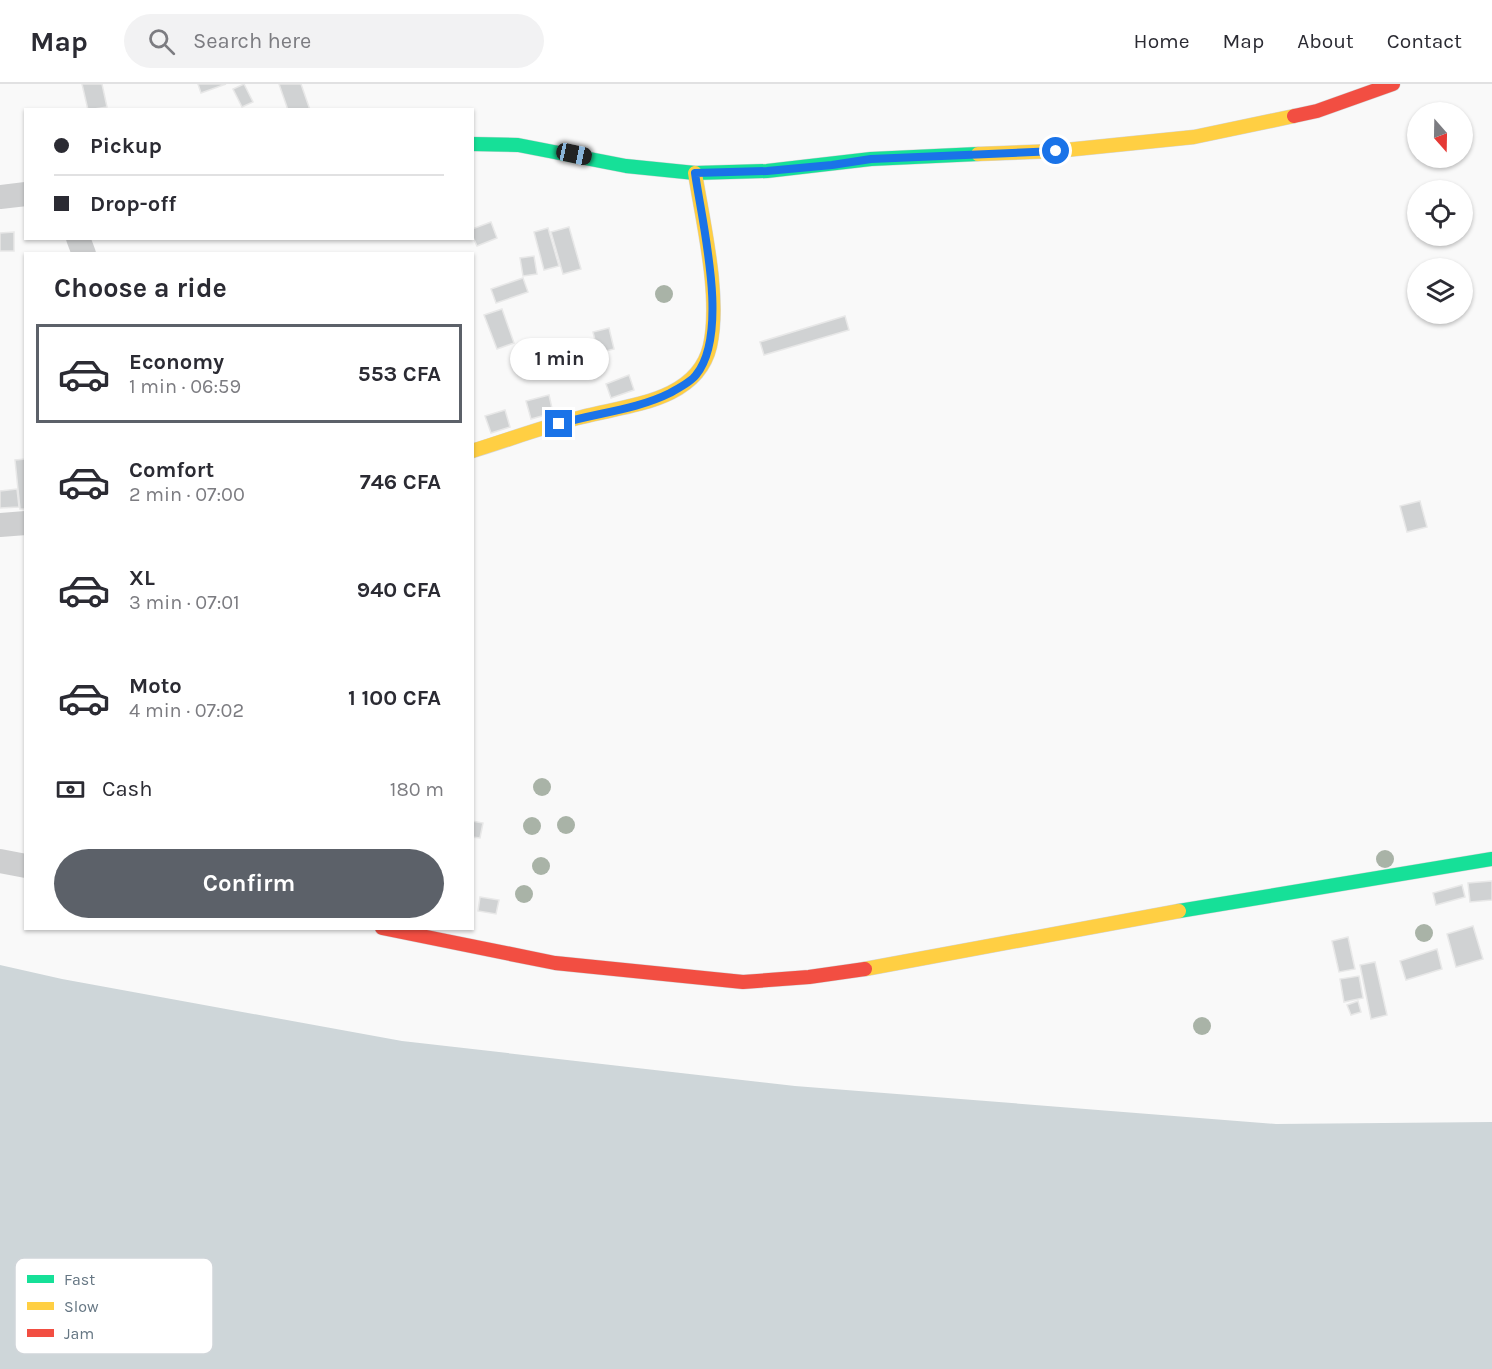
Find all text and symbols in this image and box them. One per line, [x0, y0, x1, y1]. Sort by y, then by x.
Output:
search box [124, 14, 544, 68]
text: Map [30, 25, 88, 58]
icon: search [145, 25, 178, 58]
text: Search here [193, 28, 311, 54]
text: Home [1134, 29, 1190, 53]
text: Map [1223, 29, 1264, 53]
text: About [1297, 29, 1354, 53]
text: Contact [1387, 29, 1462, 53]
north arrow [1407, 102, 1473, 168]
map controls [1407, 102, 1473, 324]
text: Pickup [90, 133, 162, 159]
route start [1042, 137, 1069, 164]
car [555, 141, 593, 167]
button: locate [1407, 180, 1473, 246]
text: Drop-off [90, 191, 176, 217]
button: layers [1407, 258, 1473, 324]
text: Choose a ride [54, 272, 227, 304]
callout: 1 min [510, 337, 608, 379]
icon: car [57, 347, 111, 401]
text: 1 min [534, 347, 585, 370]
text: Economy [129, 349, 224, 375]
text: 553 CFA [358, 361, 441, 387]
text: 1 min · 06:59 [129, 375, 241, 398]
route end [545, 410, 572, 437]
icon: car [57, 455, 111, 509]
text: Comfort [129, 457, 214, 483]
text: 746 CFA [360, 469, 441, 495]
text: 2 min · 07:00 [129, 483, 245, 506]
icon: car [57, 563, 111, 617]
text: XL [129, 565, 155, 591]
text: 940 CFA [357, 577, 441, 603]
text: 3 min · 07:01 [129, 591, 240, 614]
icon: car [57, 671, 111, 725]
text: Moto [129, 673, 182, 699]
text: 1 100 CFA [348, 685, 441, 711]
text: 4 min · 07:02 [129, 699, 244, 722]
icon: cash [54, 773, 87, 806]
text: Cash [102, 776, 152, 802]
text: 180 m [390, 778, 444, 801]
button: Confirm [54, 849, 444, 918]
legend [15, 1258, 213, 1354]
text: Fast [64, 1270, 95, 1289]
text: Slow [64, 1297, 99, 1316]
text: Jam [64, 1324, 94, 1343]

